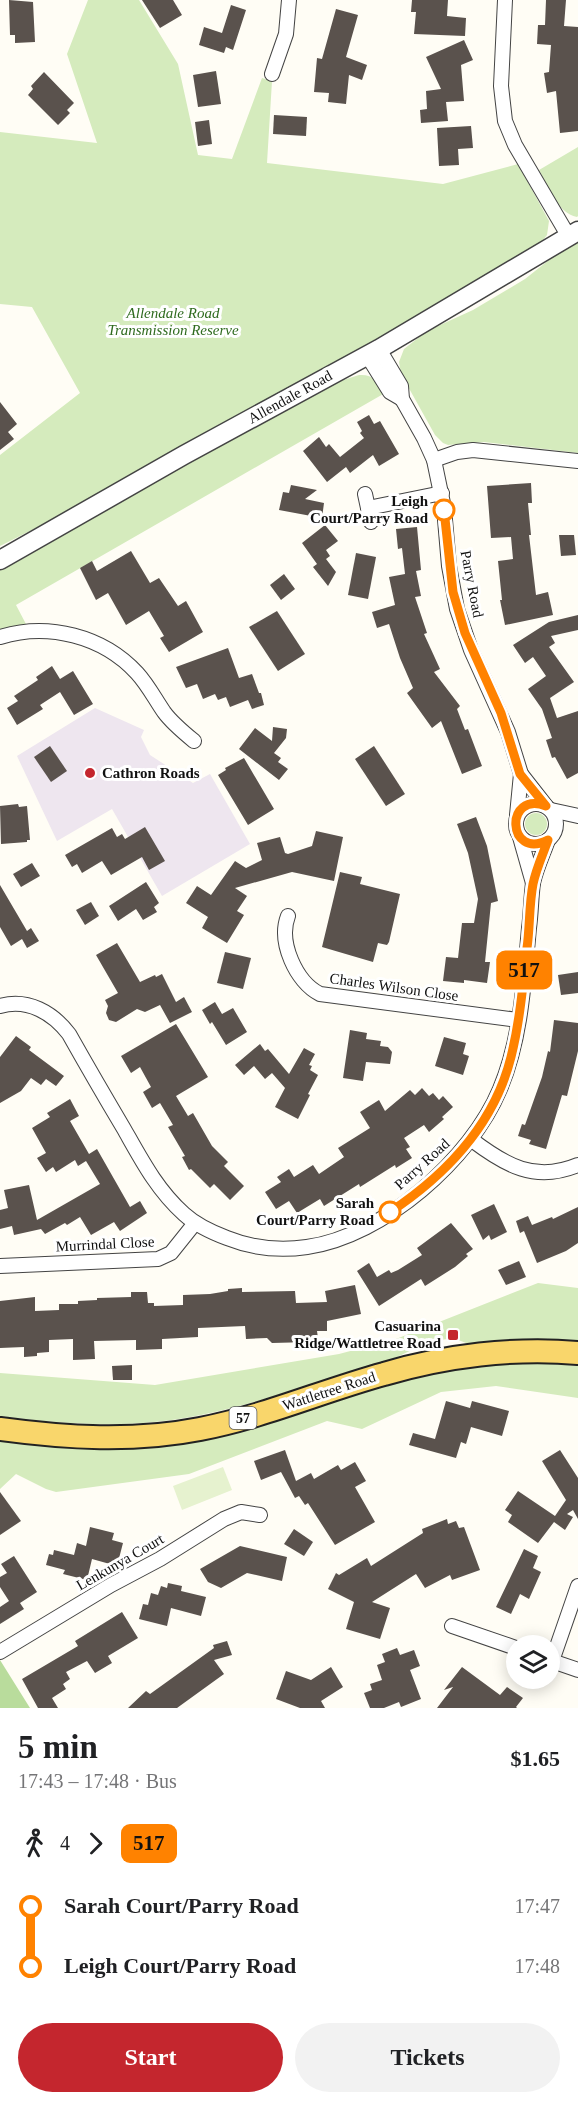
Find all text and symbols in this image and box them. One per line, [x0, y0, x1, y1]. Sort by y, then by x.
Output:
park label: Allendale Road Transmission Reserve [107, 305, 239, 338]
street label: Allendale Road [245, 367, 335, 427]
place label: Leigh Court/Parry Road [310, 493, 429, 526]
marker: Leigh Court/Parry Road [433, 499, 455, 521]
street label: Parry Road [458, 549, 486, 619]
place label: Cathron Roads [102, 765, 200, 781]
marker: Cathron Roads [83, 766, 97, 780]
line badge: 517 [490, 950, 558, 990]
text: 517 [508, 958, 540, 982]
street label: Charles Wilson Close [329, 970, 460, 1004]
street label: Parry Road [391, 1135, 453, 1193]
place label: Sarah Court/Parry Road [256, 1195, 375, 1228]
marker: Sarah Court/Parry Road [379, 1201, 401, 1223]
street label: Murrindal Close [55, 1233, 155, 1255]
place label: Casuarina Ridge/Wattletree Road [294, 1318, 442, 1351]
marker: Casuarina Ridge/Wattletree Road [446, 1328, 460, 1342]
street label: Wattletree Road [281, 1368, 378, 1414]
road number: 57 [230, 1407, 256, 1429]
street label: Lenkunya Court [74, 1530, 167, 1593]
map controls [506, 1635, 560, 1689]
button: layers [506, 1635, 560, 1689]
text: 5 min [18, 1729, 98, 1765]
text: $1.65 [511, 1746, 560, 1771]
text: 17:43 – 17:48 · Bus [18, 1770, 177, 1792]
icon: walk [18, 1827, 51, 1860]
icon: forward [79, 1827, 112, 1860]
text: 517 [133, 1831, 165, 1855]
text: 4 [60, 1832, 70, 1854]
text: Sarah Court/Parry Road [64, 1893, 299, 1918]
text: 17:47 [514, 1895, 560, 1917]
text: Leigh Court/Parry Road [64, 1953, 296, 1978]
text: 17:48 [514, 1955, 560, 1977]
button: Start [18, 2023, 283, 2092]
button: Tickets [295, 2023, 560, 2092]

